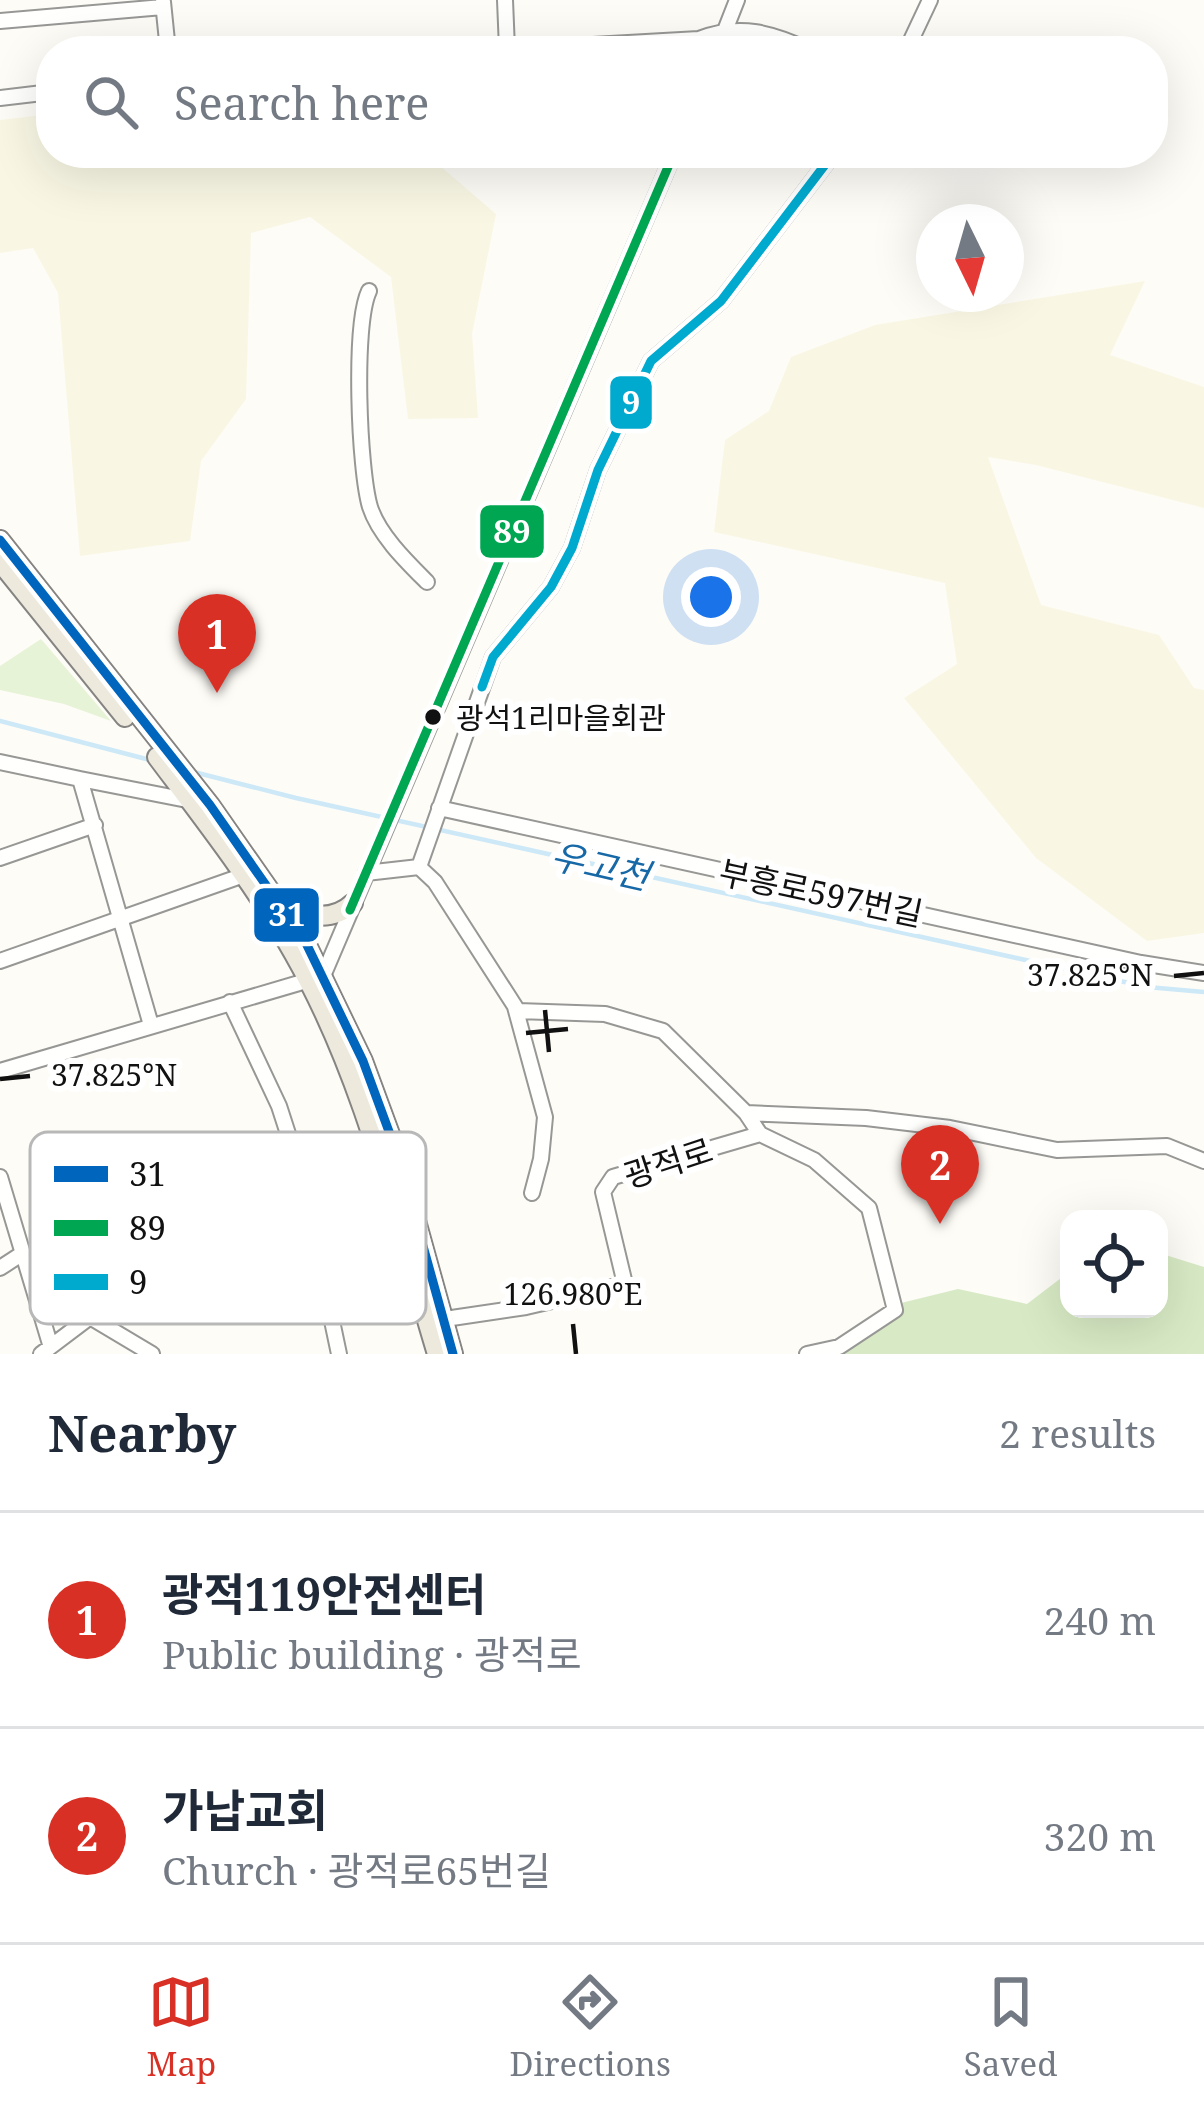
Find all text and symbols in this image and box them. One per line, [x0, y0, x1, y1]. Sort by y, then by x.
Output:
search box [36, 36, 1168, 168]
icon: search [78, 69, 144, 135]
text: Search here [174, 72, 429, 133]
north arrow [916, 204, 1024, 312]
line badge: 9 [608, 374, 654, 431]
text: 9 [622, 379, 640, 424]
line badge: 89 [478, 503, 546, 560]
text: 89 [493, 508, 531, 553]
your location [681, 567, 741, 627]
pin: 1 [178, 594, 256, 693]
place label: 광석1리마을회관 [456, 697, 666, 738]
marker: 광석1리마을회관 [422, 706, 444, 728]
water label: 우고천 [546, 830, 658, 901]
street label: 부흥로597번길 [715, 849, 927, 936]
line badge: 31 [252, 886, 321, 944]
text: 31 [268, 891, 306, 936]
text: 37.825°N [1027, 954, 1153, 995]
text: 37.825°N [51, 1054, 177, 1095]
pin: 2 [901, 1125, 979, 1224]
street label: 광적로 [618, 1127, 718, 1198]
legend [30, 1132, 426, 1324]
text: 31 [129, 1151, 166, 1196]
text: 89 [129, 1205, 166, 1250]
map controls [1060, 1210, 1168, 1318]
button: locate [1060, 1210, 1168, 1318]
text: 9 [129, 1259, 147, 1304]
text: 126.980°E [504, 1273, 642, 1314]
text: Nearby [48, 1397, 236, 1467]
text: 2 results [999, 1406, 1156, 1459]
text: 광적119안전센터 [162, 1563, 487, 1624]
text: 1 [76, 1593, 98, 1646]
text: 240 m [1044, 1593, 1156, 1646]
text: Public building · 광적로 [162, 1627, 582, 1680]
text: 가납교회 [162, 1779, 328, 1840]
text: 2 [76, 1809, 98, 1862]
text: 320 m [1044, 1809, 1156, 1862]
text: Church · 광적로65번길 [162, 1843, 551, 1896]
tab: Map [147, 1969, 216, 2086]
tab: Directions [509, 1969, 671, 2086]
tab: Saved [964, 1969, 1057, 2086]

